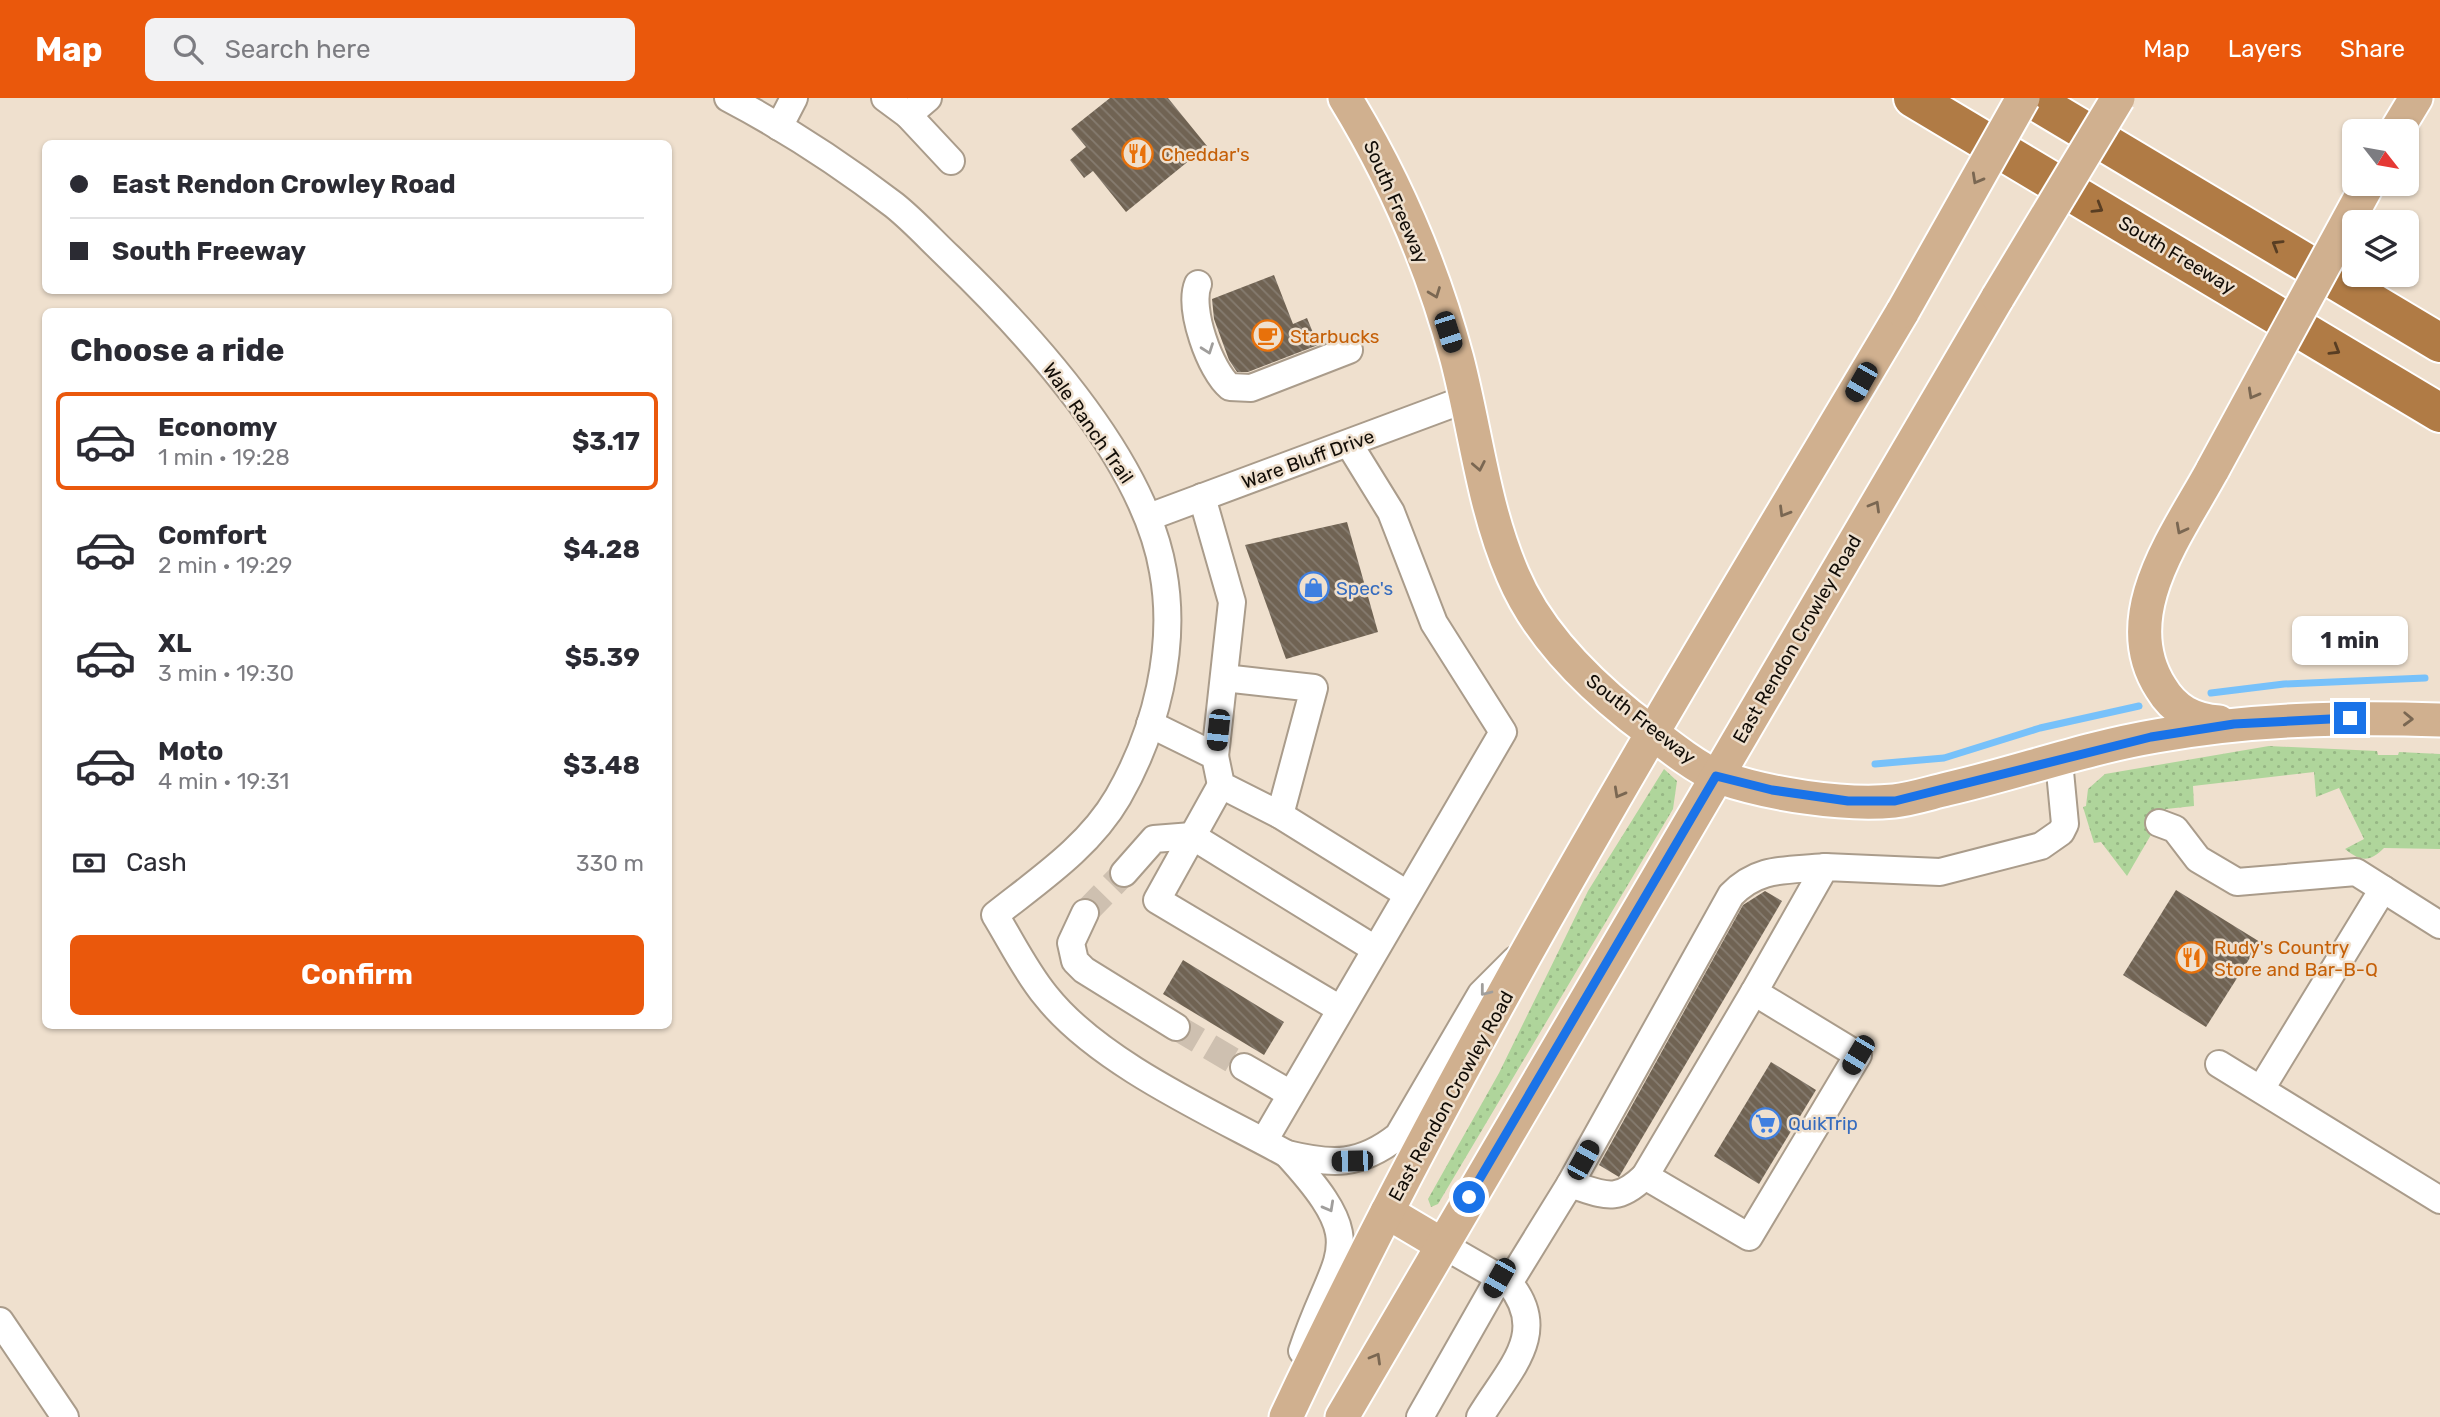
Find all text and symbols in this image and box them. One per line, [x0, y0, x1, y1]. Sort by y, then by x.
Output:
search box [145, 18, 635, 81]
text: Map [35, 30, 103, 69]
icon: search [169, 30, 207, 68]
text: Search here [225, 34, 370, 65]
text: Map [2143, 35, 2190, 63]
text: Layers [2228, 35, 2302, 63]
text: Share [2340, 35, 2405, 63]
north arrow [2342, 119, 2418, 196]
map controls [2342, 119, 2419, 287]
restaurant icon: Cheddar's [1121, 137, 1155, 171]
street label: South Freeway [1359, 137, 1433, 267]
place label: Cheddar's [1161, 143, 1250, 166]
text: East Rendon Crowley Road [112, 169, 456, 200]
one-way arrow [1972, 172, 1985, 184]
one-way arrow [2090, 200, 2103, 213]
button: layers [2342, 210, 2419, 287]
street label: South Freeway [2114, 211, 2240, 299]
text: South Freeway [112, 236, 306, 267]
one-way arrow [2271, 240, 2284, 253]
one-way arrow [1427, 286, 1441, 298]
car [1432, 309, 1465, 355]
cafe icon: Starbucks [1250, 319, 1284, 353]
place label: Starbucks [1290, 325, 1380, 348]
text: Choose a ride [70, 331, 284, 369]
one-way arrow [1200, 342, 1214, 354]
one-way arrow [2327, 342, 2340, 355]
street label: Wale Ranch Trail [1038, 358, 1138, 488]
car [1842, 359, 1881, 405]
one-way arrow [2248, 387, 2261, 400]
icon: car [74, 410, 137, 473]
text: Economy [158, 412, 277, 443]
street label: Ware Bluff Drive [1239, 424, 1377, 494]
text: $3.17 [572, 426, 640, 457]
text: 1 min · 19:28 [158, 443, 290, 471]
one-way arrow [1471, 460, 1486, 472]
one-way arrow [1867, 501, 1880, 514]
one-way arrow [1779, 504, 1792, 517]
icon: car [74, 518, 137, 581]
text: Comfort [158, 520, 267, 551]
one-way arrow [2175, 522, 2189, 534]
street label: East Rendon Crowley Road [1728, 531, 1866, 747]
text: $4.28 [563, 534, 640, 565]
text: 2 min · 19:29 [158, 551, 292, 579]
shop icon: Spec's [1296, 571, 1330, 605]
place label: Spec's [1336, 577, 1393, 600]
callout: 1 min [2292, 616, 2408, 666]
icon: car [74, 626, 137, 689]
text: 1 min [2321, 626, 2379, 654]
text: XL [158, 628, 191, 659]
text: $5.39 [565, 642, 640, 673]
text: 3 min · 19:30 [158, 659, 294, 687]
street label: South Freeway [1582, 669, 1700, 769]
route end [2334, 702, 2366, 734]
car [1206, 708, 1231, 752]
one-way arrow [2403, 712, 2414, 727]
icon: car [74, 734, 137, 797]
text: Moto [158, 736, 223, 767]
text: $3.48 [563, 750, 640, 781]
text: 4 min · 19:31 [158, 767, 289, 795]
one-way arrow [1614, 785, 1627, 798]
icon: cash [70, 844, 108, 882]
text: Cash [126, 847, 187, 878]
text: 330 m [576, 849, 644, 877]
button: Confirm [70, 935, 644, 1015]
place label: Rudy's Country Store and Bar-B-Q [2214, 936, 2378, 981]
restaurant icon: Rudy's Country Store and Bar-B-Q [2174, 941, 2208, 975]
one-way arrow [1480, 983, 1493, 996]
street label: East Rendon Crowley Road [1384, 987, 1518, 1205]
car [1839, 1032, 1878, 1078]
supermarket icon: QuikTrip [1748, 1106, 1782, 1140]
place label: QuikTrip [1788, 1112, 1858, 1135]
car [1564, 1137, 1603, 1183]
car [1331, 1150, 1374, 1172]
route start [1453, 1181, 1485, 1213]
one-way arrow [1321, 1200, 1334, 1212]
car [1480, 1255, 1519, 1301]
one-way arrow [1368, 1352, 1381, 1365]

